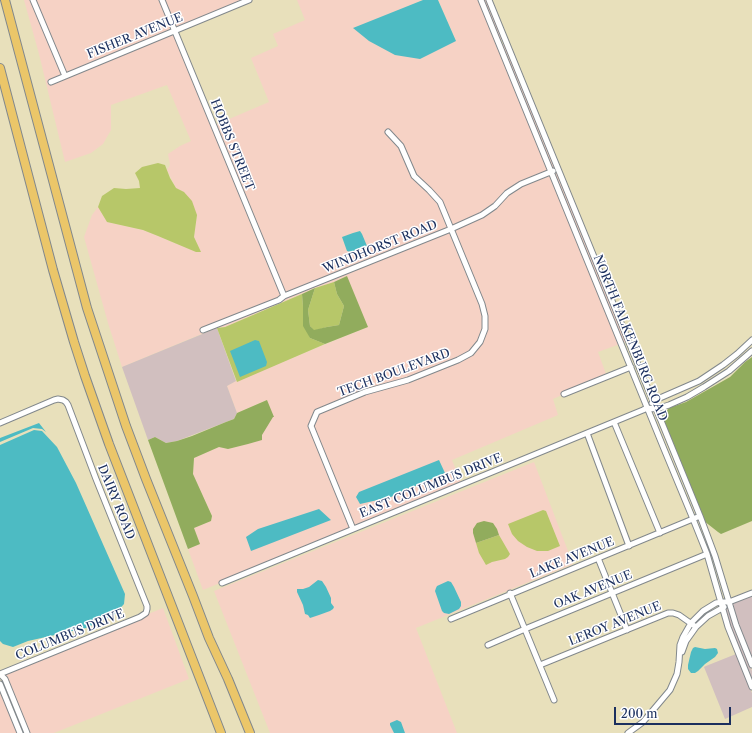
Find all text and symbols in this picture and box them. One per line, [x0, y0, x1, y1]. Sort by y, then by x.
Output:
street label: FISHER AVENUE [85, 10, 185, 62]
street label: HOBBS STREET [207, 97, 257, 193]
street label: WINDHORST ROAD [321, 217, 439, 277]
street label: NORTH FALKENBURG ROAD [590, 253, 670, 423]
street label: TECH BOULEVARD [336, 346, 452, 400]
street label: EAST COLUMBUS DRIVE [358, 451, 504, 521]
street label: DAIRY ROAD [94, 462, 138, 542]
street label: LAKE AVENUE [528, 534, 616, 582]
street label: OAK AVENUE [552, 568, 634, 612]
street label: LEROY AVENUE [567, 599, 663, 649]
street label: COLUMBUS DRIVE [14, 607, 126, 663]
scale bar [616, 699, 733, 725]
text: 200 m [621, 706, 658, 721]

